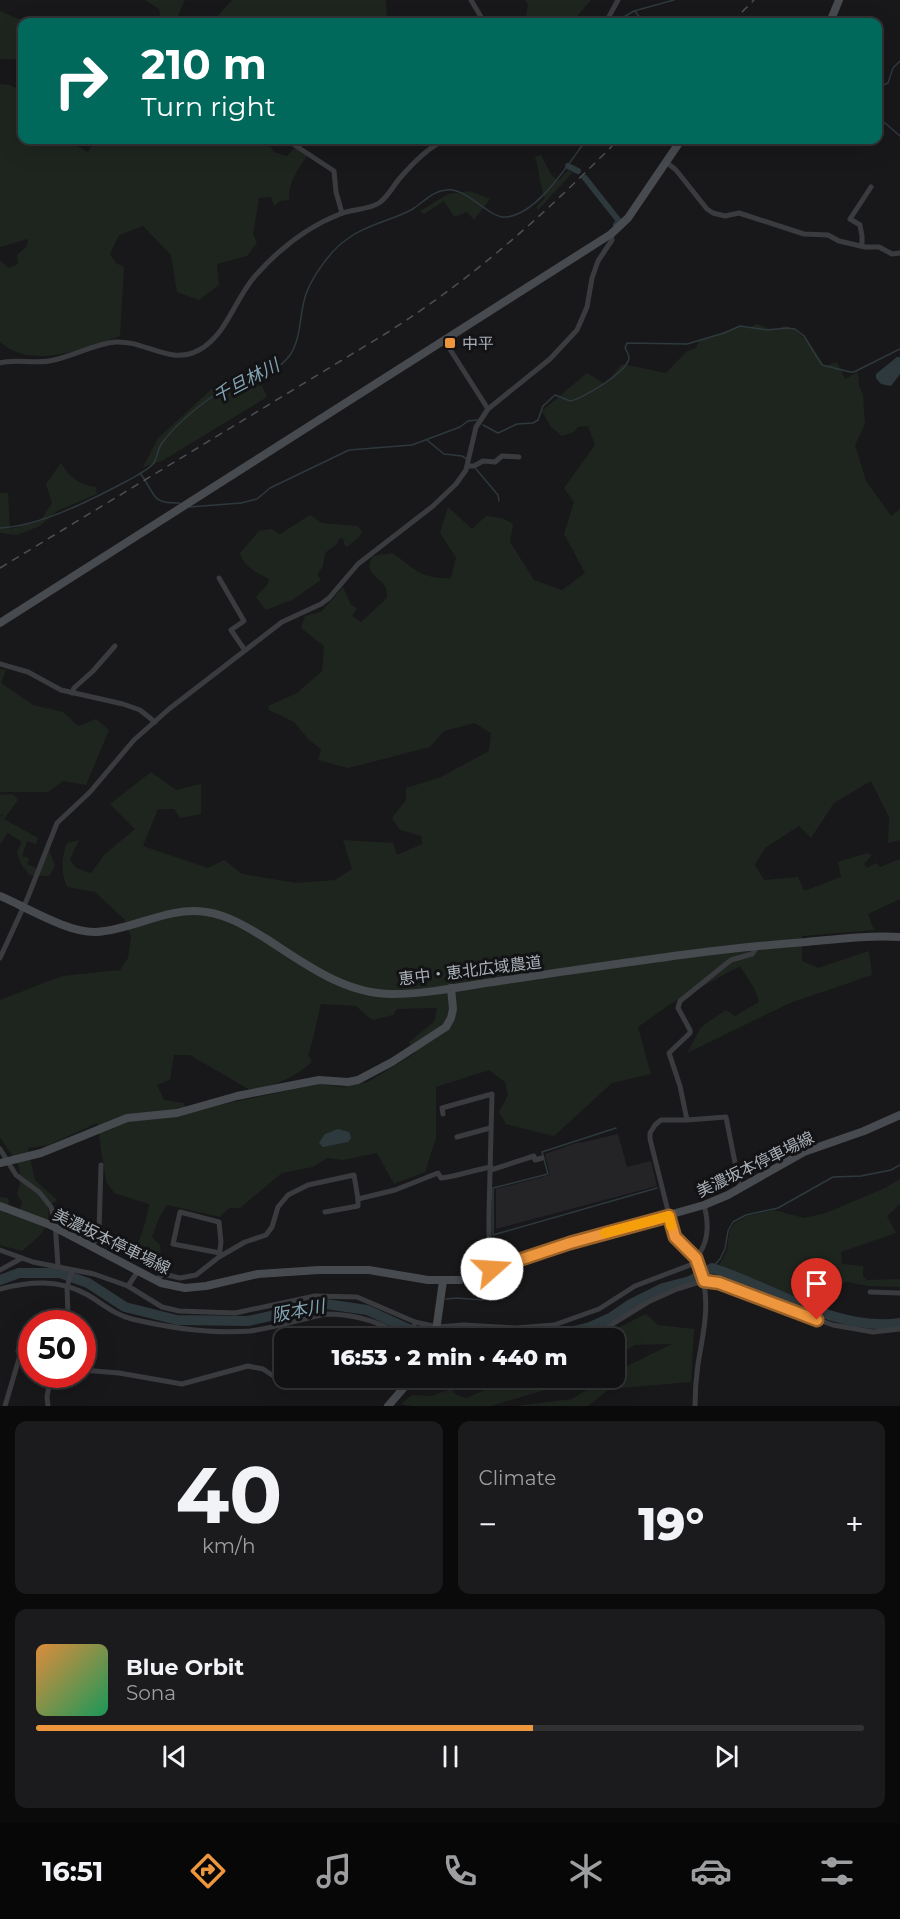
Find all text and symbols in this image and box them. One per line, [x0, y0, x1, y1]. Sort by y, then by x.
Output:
text: 210 m [141, 38, 267, 90]
icon: right [42, 42, 120, 120]
text: Turn right [141, 90, 276, 123]
place label: 中平 [462, 334, 494, 353]
marker: 中平 [443, 336, 457, 350]
water label: 千旦林川 [209, 353, 285, 408]
street label: 恵中・恵北広域農道 [397, 952, 543, 989]
street label: 美濃坂本停車場線 [694, 1128, 817, 1201]
street label: 美濃坂本停車場線 [50, 1205, 173, 1278]
position arrow [460, 1237, 524, 1301]
pin [791, 1258, 842, 1320]
icon: arrive [800, 1267, 833, 1300]
water label: 阪本川 [269, 1295, 329, 1327]
speed limit sign: 50 [18, 1310, 96, 1388]
text: 16:53 · 2 min · 440 m [332, 1344, 567, 1371]
text: 40 [175, 1447, 282, 1543]
text: Climate [479, 1466, 556, 1490]
text: 19° [638, 1496, 704, 1551]
text: − [479, 1504, 497, 1544]
text: + [845, 1504, 864, 1544]
text: km/h [202, 1534, 255, 1558]
text: Blue Orbit [126, 1654, 244, 1681]
text: Sona [126, 1681, 176, 1705]
icon: previous [158, 1740, 191, 1773]
icon: pause [434, 1740, 467, 1773]
icon: next [710, 1740, 743, 1773]
icon: directions [187, 1850, 229, 1892]
icon: music [313, 1850, 355, 1892]
icon: phone [439, 1850, 481, 1892]
icon: climate [565, 1850, 607, 1892]
icon: car [690, 1850, 732, 1892]
icon: filters [816, 1850, 858, 1892]
text: 16:51 [42, 1855, 103, 1888]

